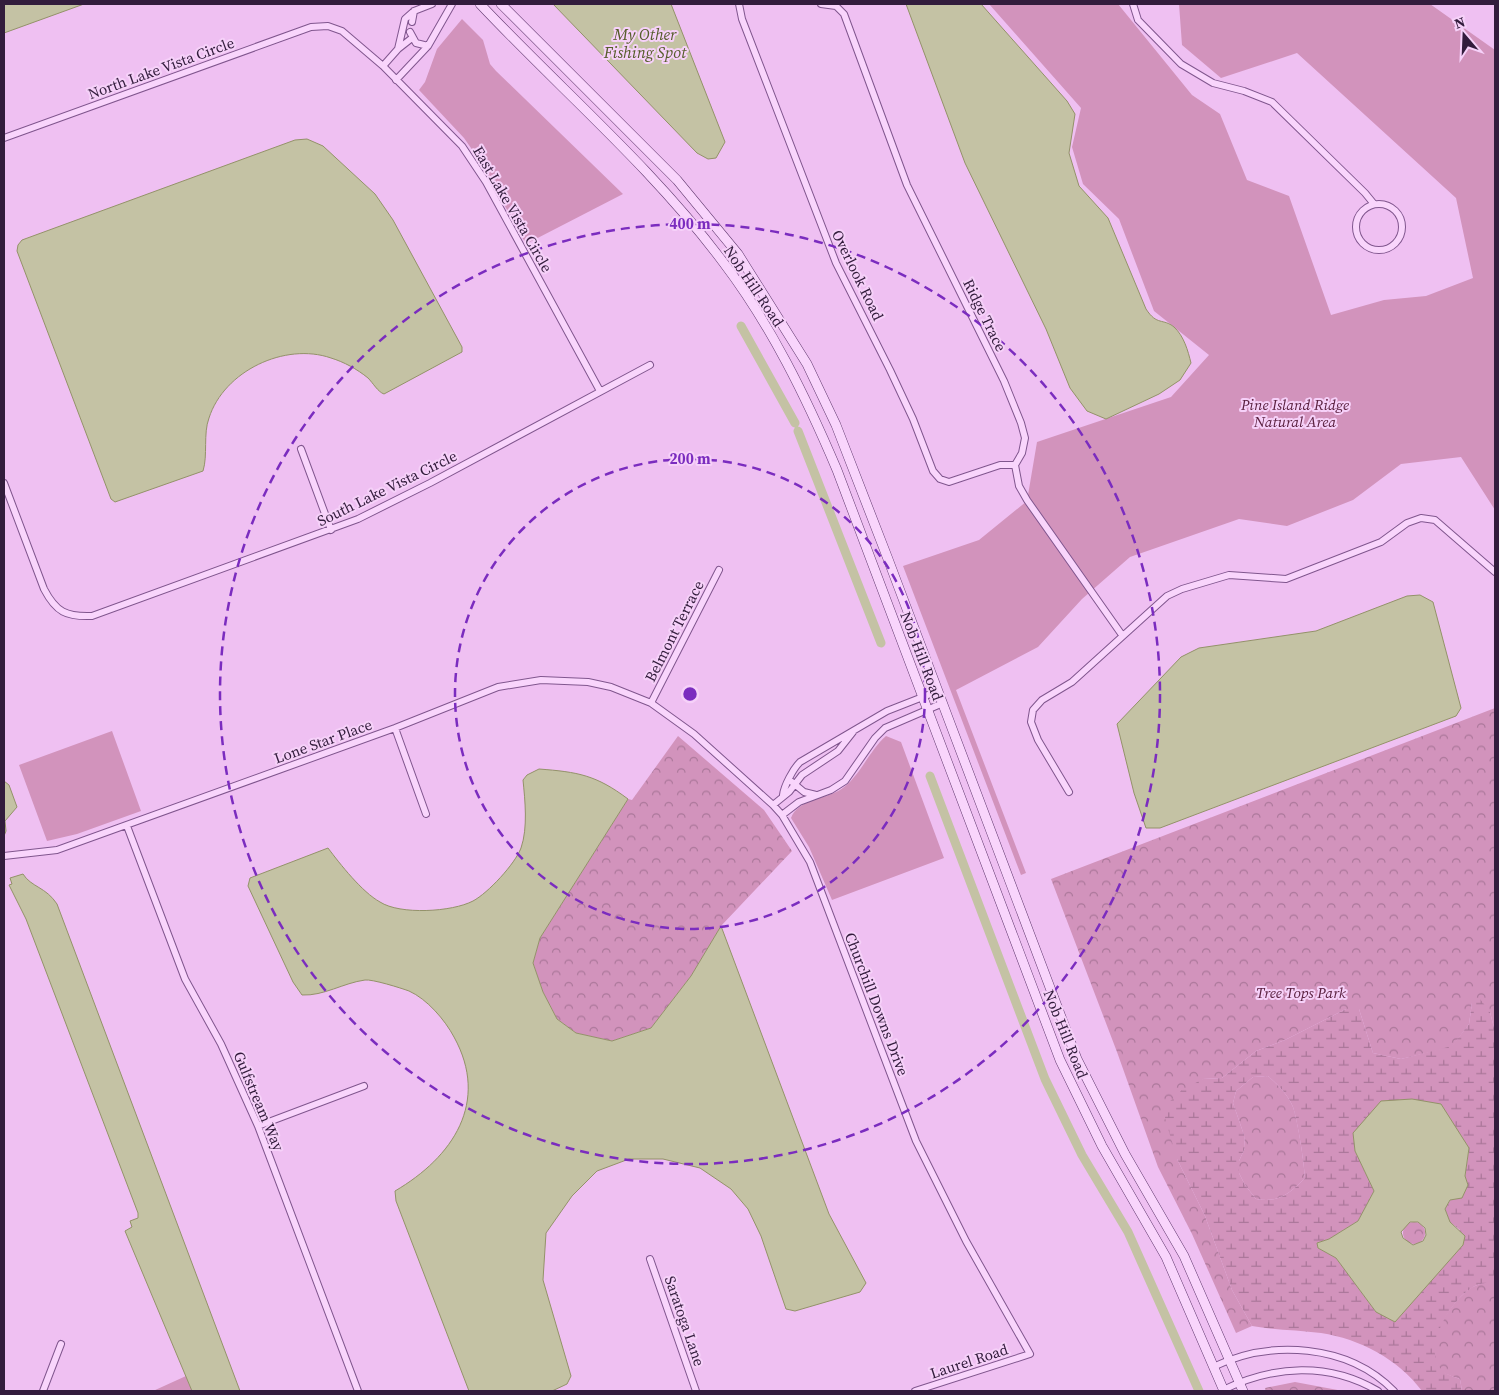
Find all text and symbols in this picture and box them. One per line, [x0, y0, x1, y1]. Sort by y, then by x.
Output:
north arrow [1439, 10, 1489, 60]
text: N [1452, 12, 1468, 34]
water label: My Other Fishing Spot [603, 23, 687, 63]
street label: North Lake Vista Circle [85, 32, 237, 104]
street label: East Lake Vista Circle [468, 142, 558, 276]
text: 400 m [669, 213, 711, 234]
street label: Overlook Road [827, 226, 889, 324]
street label: Nob Hill Road [719, 241, 789, 331]
street label: Ridge Trace [958, 275, 1012, 355]
park label: Pine Island Ridge Natural Area [1240, 394, 1349, 432]
street label: South Lake Vista Circle [314, 445, 461, 531]
text: 200 m [669, 448, 711, 469]
street label: Belmont Terrace [639, 576, 709, 685]
street label: Nob Hill Road [895, 608, 949, 704]
centre of rings [681, 685, 699, 703]
street label: Lone Star Place [271, 713, 375, 768]
street label: Churchill Downs Drive [840, 929, 914, 1079]
park label: Tree Tops Park [1256, 982, 1347, 1003]
street label: Nob Hill Road [1039, 987, 1093, 1082]
street label: Gulfstream Way [229, 1048, 290, 1154]
street label: Saratoga Lane [660, 1273, 710, 1369]
street label: Laurel Road [927, 1338, 1011, 1383]

